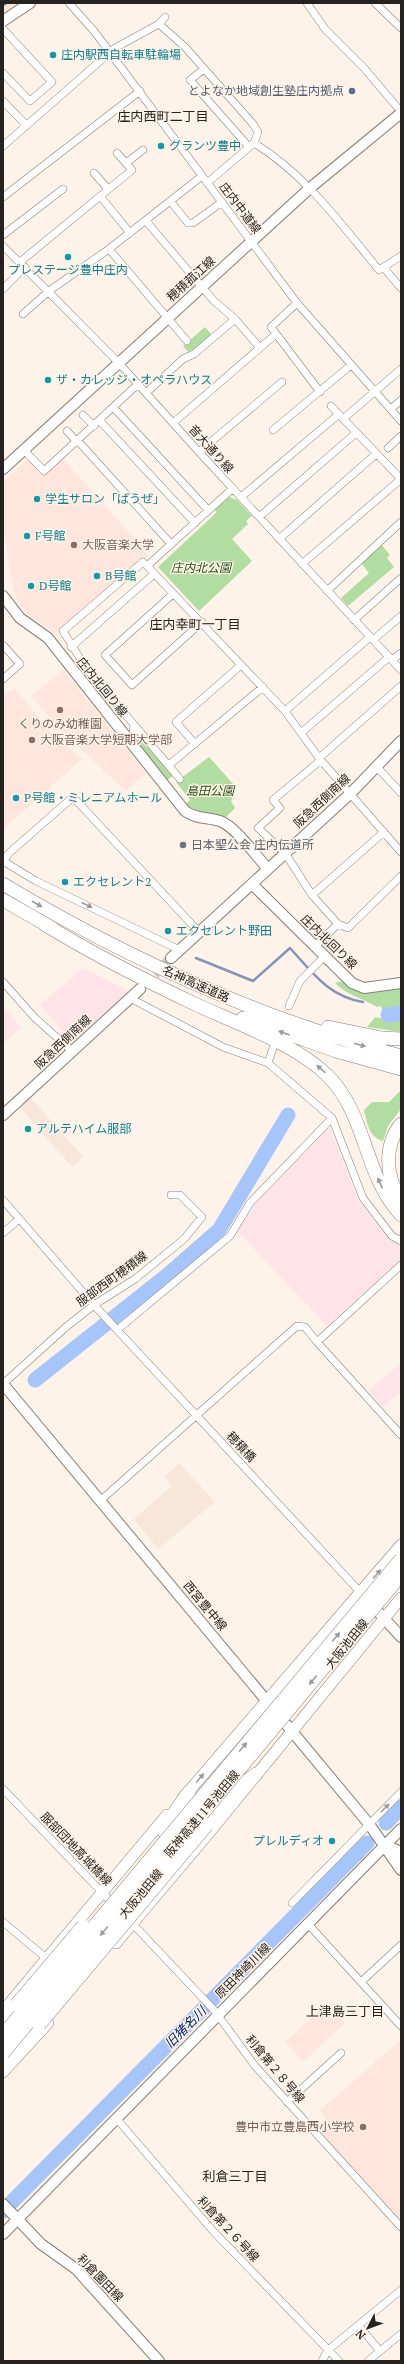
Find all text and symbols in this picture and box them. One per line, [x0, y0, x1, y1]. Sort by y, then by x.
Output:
place label: 庄内駅西自転車駐輪場 [61, 47, 181, 62]
marker: 庄内駅西自転車駐輪場 [48, 50, 58, 60]
place label: とよなか地域創生塾庄内拠点 [188, 83, 344, 98]
marker: とよなか地域創生塾庄内拠点 [347, 86, 357, 96]
district label: 庄内西町二丁目 [117, 107, 209, 125]
place label: グランツ豊中 [169, 138, 241, 153]
marker: グランツ豊中 [156, 141, 166, 151]
street label: 庄内中道線 [216, 179, 264, 236]
marker: プレステージ豊中庄内 [63, 252, 73, 262]
street label: 穂積菰江線 [163, 253, 218, 304]
place label: プレステージ豊中庄内 [8, 262, 128, 277]
place label: ザ・カレッジ・オペラハウス [56, 372, 212, 387]
marker: ザ・カレッジ・オペラハウス [43, 375, 53, 385]
street label: 音大通り線 [186, 421, 237, 476]
place label: 学生サロン「ぱうぜ」 [45, 491, 165, 506]
marker: 学生サロン「ぱうぜ」 [32, 494, 42, 504]
place label: F号館 [35, 528, 66, 543]
marker: F号館 [22, 531, 32, 541]
place label: 大阪音楽大学 [82, 537, 154, 552]
marker: 大阪音楽大学 [69, 540, 79, 550]
park label: 庄内北公園 [171, 560, 233, 575]
place label: B号館 [105, 568, 136, 583]
marker: B号館 [92, 571, 102, 581]
place label: D号館 [39, 578, 72, 593]
marker: D号館 [26, 581, 36, 591]
district label: 庄内幸町一丁目 [149, 615, 241, 633]
street label: 庄内北回り線 [74, 654, 131, 719]
marker: くりのみ幼稚園 [55, 705, 65, 715]
place label: くりのみ幼稚園 [18, 716, 102, 731]
place label: 大阪音楽大学短期大学部 [40, 732, 172, 747]
marker: 大阪音楽大学短期大学部 [27, 735, 37, 745]
street label: 阪急西側南線 [290, 771, 353, 831]
park label: 島田公園 [186, 783, 236, 798]
place label: P号館・ミレニアムホール [24, 790, 162, 805]
marker: P号館・ミレニアムホール [11, 793, 21, 803]
place label: 日本聖公会 庄内伝道所 [191, 837, 314, 852]
marker: 日本聖公会 庄内伝道所 [178, 840, 188, 850]
place label: エクセレント2 [73, 874, 151, 889]
marker: エクセレント2 [60, 877, 70, 887]
one-way arrow [31, 901, 43, 908]
one-way arrow [81, 902, 93, 908]
street label: 庄内北回り線 [298, 911, 360, 972]
place label: エクセレント野田 [176, 923, 272, 938]
marker: エクセレント野田 [163, 926, 173, 936]
street label: 名神高速道路 [160, 962, 232, 1005]
street label: 阪急西側南線 [31, 1012, 94, 1072]
one-way arrow [277, 1030, 289, 1036]
one-way arrow [355, 1042, 367, 1048]
one-way arrow [316, 1065, 326, 1074]
place label: アルテハイム服部 [36, 1121, 131, 1136]
marker: アルテハイム服部 [23, 1124, 33, 1134]
one-way arrow [376, 1177, 383, 1189]
street label: 服部西町穂積線 [73, 1248, 150, 1309]
street label: 穂積橋 [224, 1428, 259, 1465]
one-way arrow [372, 1569, 381, 1579]
street label: 西宮豊中線 [180, 1578, 230, 1633]
street label: 大阪池田線 [322, 1616, 371, 1672]
one-way arrow [331, 1631, 340, 1642]
one-way arrow [308, 1675, 317, 1686]
one-way arrow [239, 1742, 248, 1753]
street label: 阪神高速11号池田線 [161, 1767, 242, 1860]
one-way arrow [196, 1773, 205, 1784]
one-way arrow [380, 1803, 390, 1813]
street label: 服部団地高城橋線 [38, 1809, 115, 1888]
place label: プレルディオ [253, 1833, 324, 1848]
marker: プレルディオ [327, 1836, 337, 1846]
street label: 大阪池田線 [116, 1866, 166, 1921]
one-way arrow [100, 1925, 109, 1936]
street label: 原田神崎川線 [212, 1940, 273, 2001]
water label: 旧猪名川 [160, 2001, 211, 2052]
district label: 上津島三丁目 [306, 2002, 384, 2020]
street label: 利倉第２８号線 [243, 2032, 308, 2106]
place label: 豊中市立豊島西小学校 [235, 2119, 355, 2134]
marker: 豊中市立豊島西小学校 [358, 2122, 368, 2132]
district label: 利倉三丁目 [202, 2167, 268, 2185]
street label: 利倉第２６号線 [194, 2193, 263, 2264]
street label: 利倉園田線 [74, 2251, 127, 2304]
north arrow [348, 2308, 388, 2348]
text: N [352, 2326, 369, 2342]

